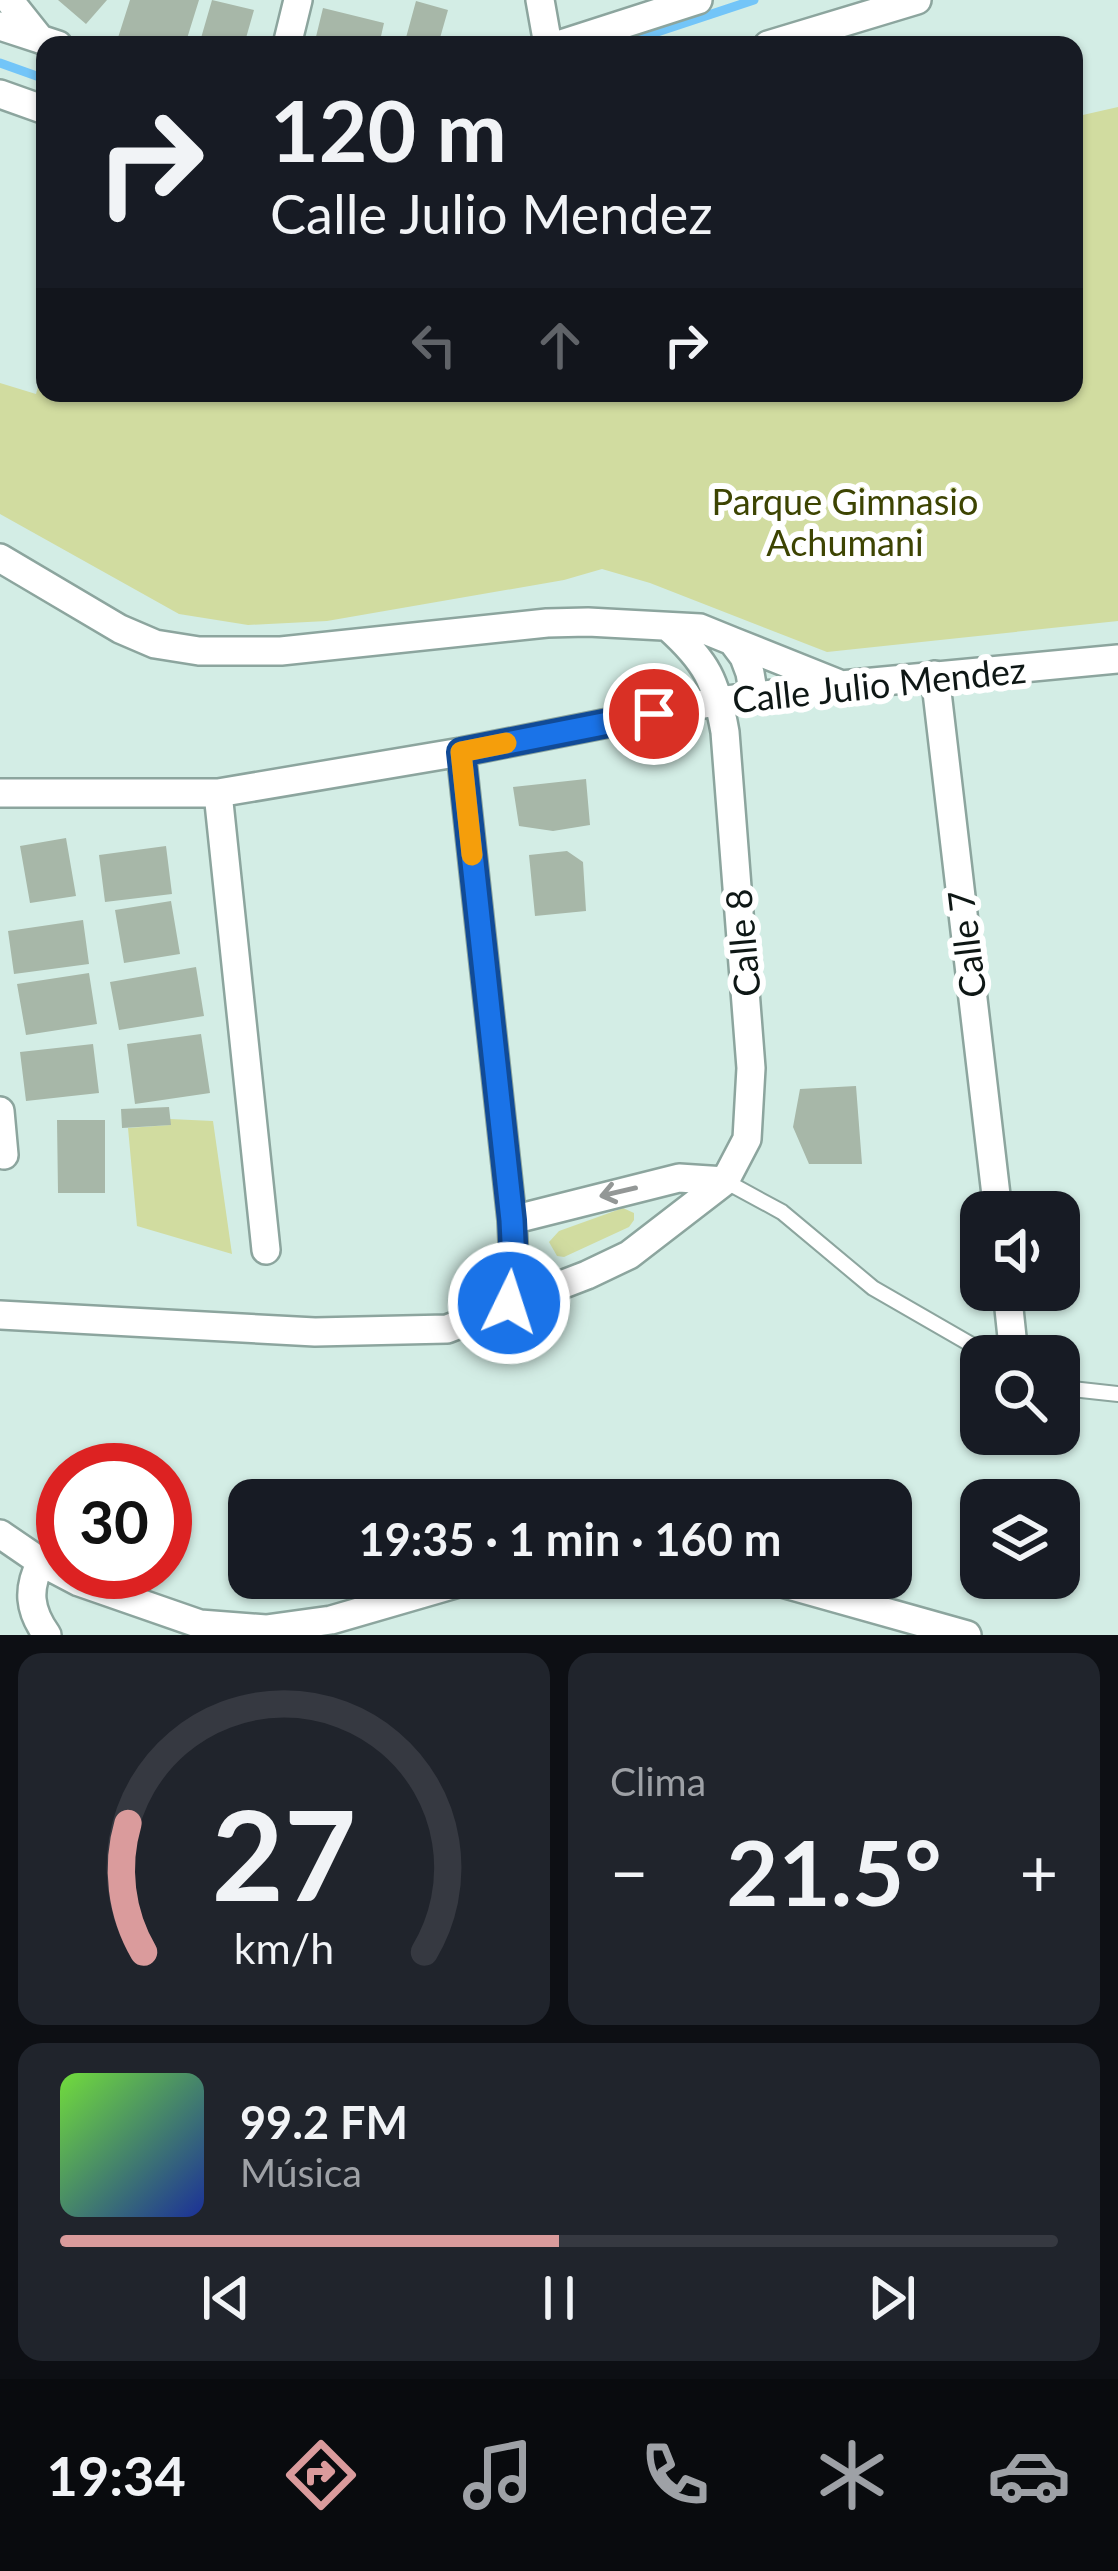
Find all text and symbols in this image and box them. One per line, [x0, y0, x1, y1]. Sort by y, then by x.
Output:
text: 120 m [270, 79, 507, 180]
icon: right [72, 84, 228, 240]
text: Calle Julio Mendez [270, 181, 713, 246]
icon: left [401, 312, 467, 378]
icon: ahead [527, 312, 593, 378]
icon: right [653, 312, 719, 378]
park label: Parque Gimnasio Achumani [712, 479, 978, 564]
street label: Calle Julio Mendez [730, 647, 1028, 721]
pin [603, 663, 705, 765]
icon: arrive [621, 681, 687, 747]
street label: Calle 8 [715, 887, 769, 999]
street label: Calle 7 [938, 888, 994, 1000]
one-way arrow [599, 1182, 637, 1204]
map controls [960, 1191, 1080, 1599]
button: sound [960, 1191, 1080, 1311]
position arrow [446, 1240, 572, 1366]
button: search [960, 1335, 1080, 1455]
speed limit sign: 30 [36, 1443, 192, 1599]
button: layers [960, 1479, 1080, 1599]
text: 19:35 · 1 min · 160 m [359, 1512, 781, 1566]
text: Clima [610, 1758, 706, 1804]
text: 27 [212, 1778, 356, 1928]
text: 21.5° [726, 1817, 942, 1925]
text: − [610, 1832, 648, 1911]
text: + [1020, 1832, 1058, 1911]
text: km/h [234, 1922, 334, 1973]
text: 99.2 FM [240, 2095, 408, 2149]
text: Música [240, 2149, 362, 2195]
icon: previous [193, 2265, 259, 2331]
icon: pause [526, 2265, 592, 2331]
icon: next [859, 2265, 925, 2331]
icon: directions [279, 2433, 363, 2517]
icon: music [456, 2433, 540, 2517]
icon: phone [633, 2433, 717, 2517]
icon: climate [810, 2433, 894, 2517]
icon: car [987, 2433, 1071, 2517]
text: 19:34 [47, 2443, 186, 2508]

